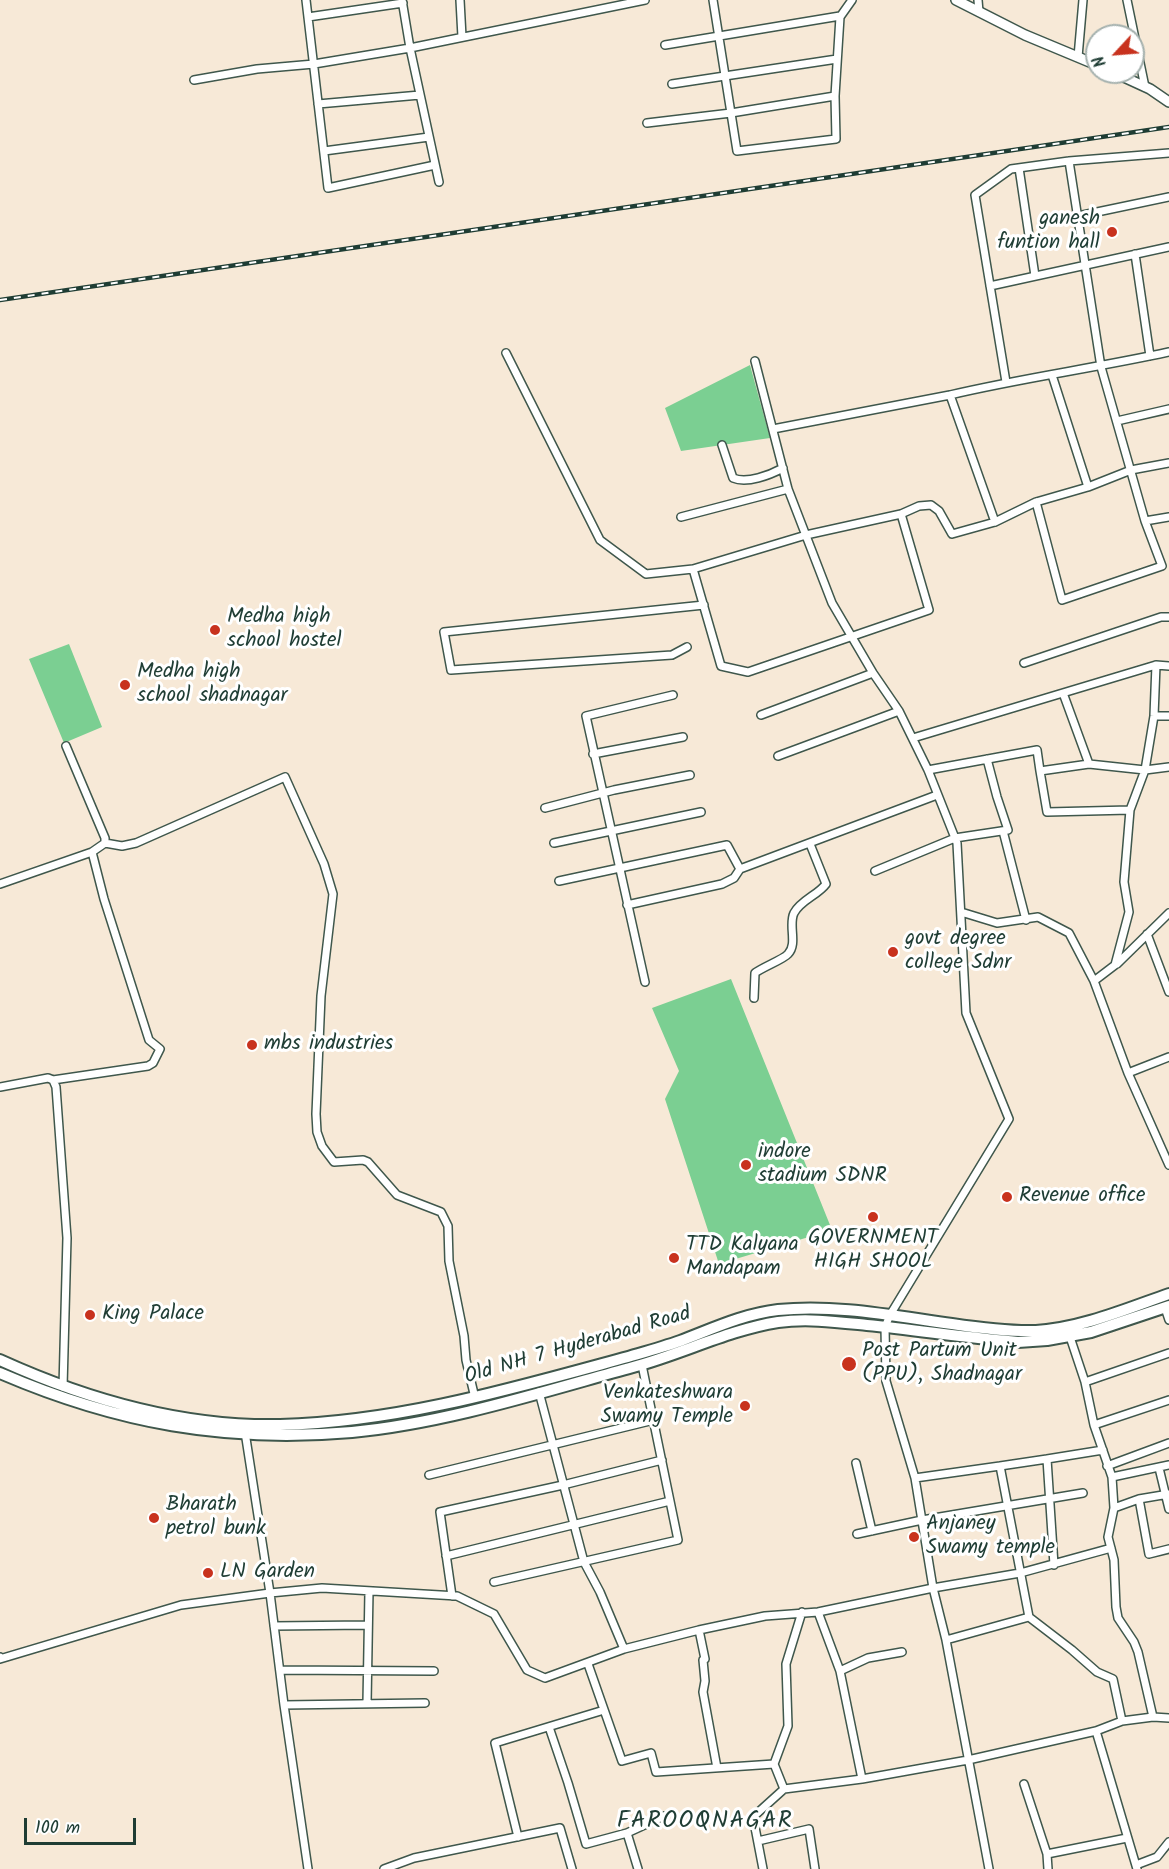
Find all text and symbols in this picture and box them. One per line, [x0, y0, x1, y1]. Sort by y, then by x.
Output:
north arrow [1085, 24, 1145, 84]
text: N [1087, 51, 1114, 71]
place label: ganesh funtion hall [997, 207, 1100, 257]
marker: ganesh funtion hall [1105, 225, 1119, 239]
place label: Medha high school hostel [227, 605, 342, 655]
marker: Medha high school hostel [208, 623, 222, 637]
place label: Medha high school shadnagar [137, 660, 287, 710]
marker: Medha high school shadnagar [118, 678, 132, 692]
place label: govt degree college Sdnr [905, 927, 1011, 977]
marker: govt degree college Sdnr [886, 945, 900, 959]
place label: mbs industries [264, 1032, 393, 1058]
marker: mbs industries [245, 1038, 259, 1052]
place label: indore stadium SDNR [758, 1140, 887, 1190]
marker: indore stadium SDNR [739, 1158, 753, 1172]
place label: Revenue office [1019, 1184, 1145, 1210]
marker: Revenue office [1000, 1190, 1014, 1204]
marker: GOVERNMENT HIGH SHOOL [866, 1210, 880, 1224]
place label: GOVERNMENT HIGH SHOOL [808, 1226, 938, 1276]
place label: TTD Kalyana Mandapam [686, 1233, 799, 1283]
marker: TTD Kalyana Mandapam [667, 1251, 681, 1265]
place label: King Palace [102, 1302, 204, 1328]
street label: Old NH 7 Hyderabad Road [462, 1303, 694, 1391]
marker: King Palace [83, 1308, 97, 1322]
place label: Post Partum Unit (PPU), Shadnagar [862, 1339, 1022, 1389]
marker: Post Partum Unit (PPU), Shadnagar [840, 1355, 858, 1373]
place label: Venkateshwara Swamy Temple [601, 1381, 733, 1431]
marker: Venkateshwara Swamy Temple [738, 1399, 752, 1413]
place label: Bharath petrol bunk [166, 1493, 266, 1543]
marker: Bharath petrol bunk [147, 1511, 161, 1525]
place label: Anjaney Swamy temple [926, 1512, 1055, 1562]
marker: Anjaney Swamy temple [907, 1530, 921, 1544]
place label: LN Garden [220, 1560, 315, 1586]
marker: LN Garden [201, 1566, 215, 1580]
scale bar [27, 1806, 140, 1844]
district label: FAROOQNAGAR [617, 1809, 793, 1837]
text: 100 m [35, 1814, 80, 1843]

